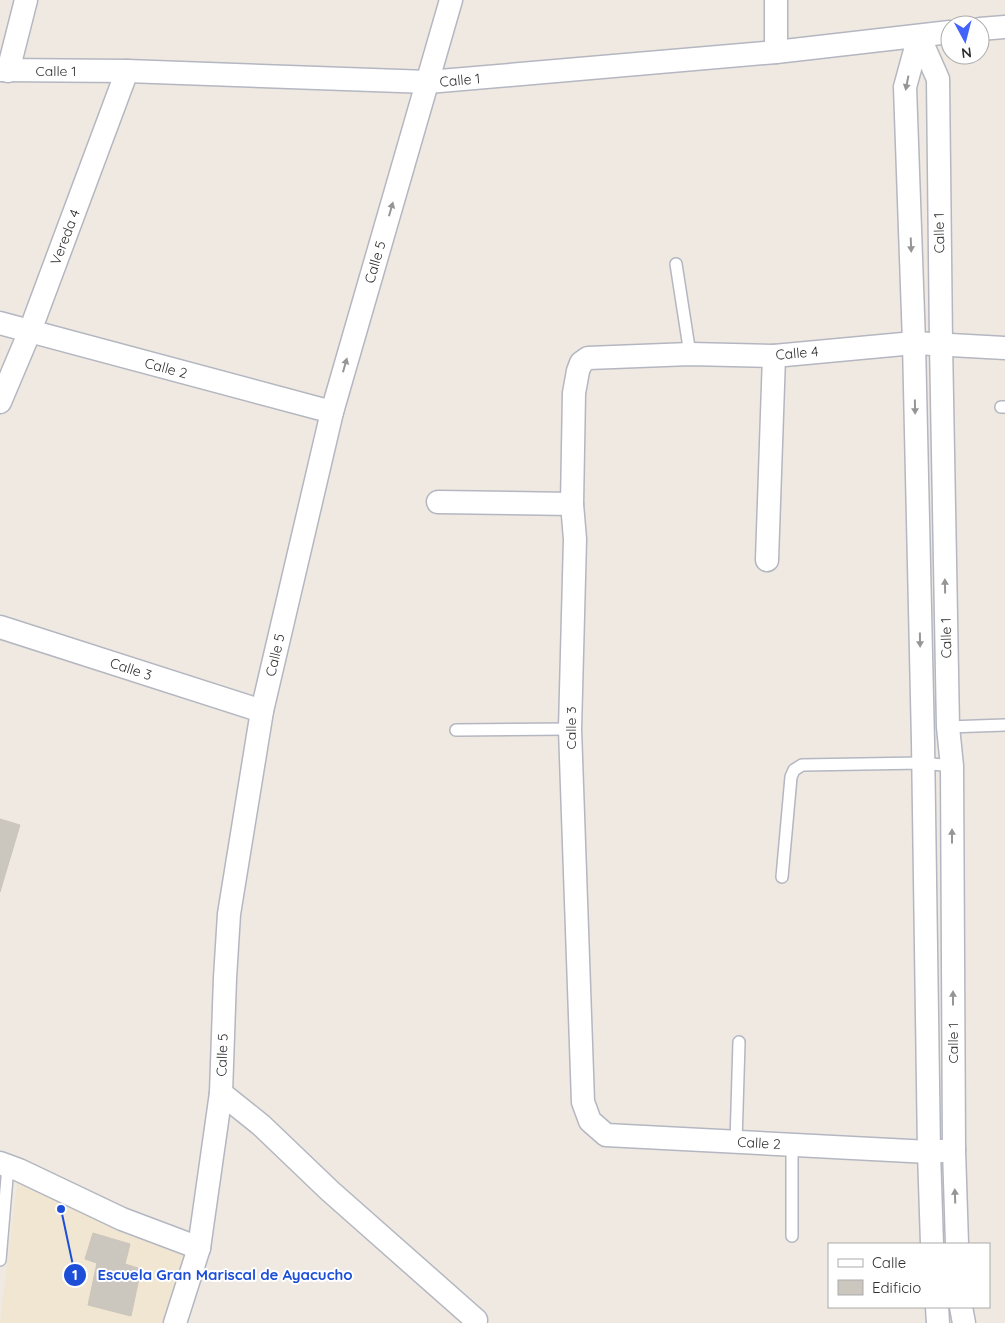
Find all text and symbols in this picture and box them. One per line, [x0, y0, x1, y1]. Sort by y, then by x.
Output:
north arrow [940, 15, 990, 65]
text: N [960, 43, 973, 62]
street label: Calle 1 [36, 62, 76, 80]
street label: Calle 1 [439, 69, 481, 91]
one-way arrow [903, 75, 911, 90]
one-way arrow [387, 202, 395, 217]
street label: Vereda 4 [46, 207, 84, 267]
street label: Calle 1 [930, 212, 948, 254]
one-way arrow [907, 237, 915, 253]
street label: Calle 5 [360, 239, 390, 285]
street label: Calle 4 [775, 342, 819, 364]
street label: Calle 2 [143, 354, 190, 382]
one-way arrow [342, 358, 350, 373]
one-way arrow [911, 400, 919, 416]
one-way arrow [941, 578, 949, 594]
street label: Calle 1 [937, 617, 955, 659]
street label: Calle 5 [261, 632, 289, 678]
one-way arrow [917, 632, 925, 648]
street label: Calle 3 [108, 654, 154, 684]
street label: Calle 3 [562, 707, 580, 750]
one-way arrow [948, 827, 956, 843]
one-way arrow [949, 990, 957, 1006]
street label: Calle 1 [944, 1023, 962, 1063]
street label: Calle 5 [212, 1033, 232, 1077]
street label: Calle 2 [737, 1133, 781, 1153]
one-way arrow [951, 1187, 959, 1203]
legend [828, 1243, 990, 1308]
text: Calle [872, 1253, 906, 1272]
callout: Escuela Gran Mariscal de Ayacucho [63, 1260, 363, 1290]
text: 1 [72, 1265, 78, 1284]
text: Escuela Gran Mariscal de Ayacucho [97, 1265, 353, 1284]
text: Edificio [872, 1278, 921, 1297]

